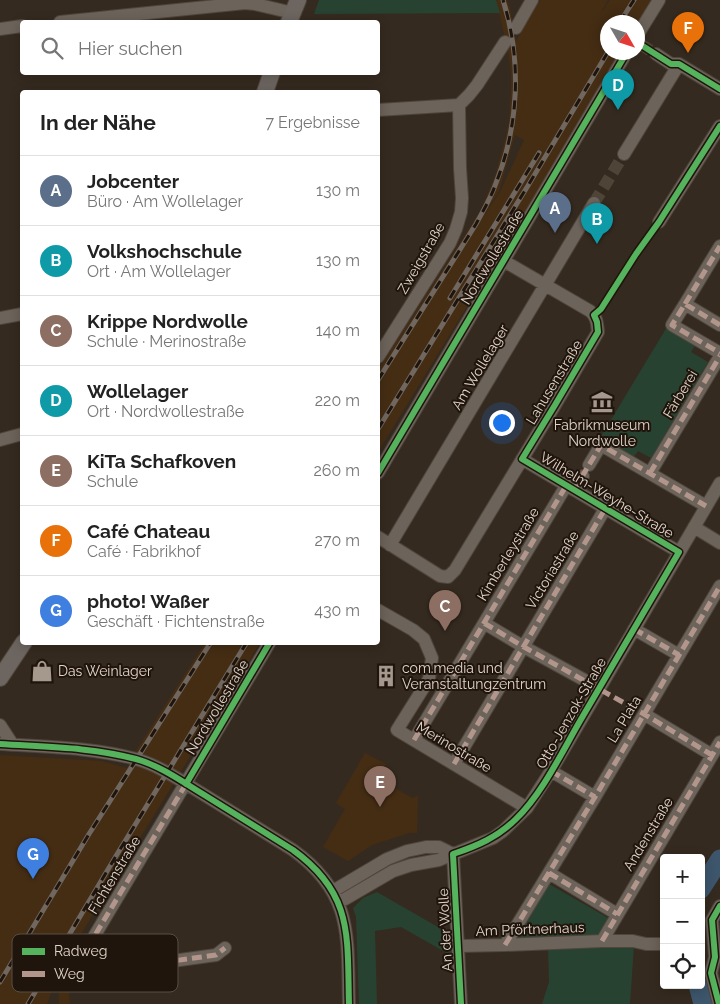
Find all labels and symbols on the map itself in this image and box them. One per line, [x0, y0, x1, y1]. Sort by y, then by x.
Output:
pin: F [672, 12, 704, 53]
north arrow [600, 15, 645, 60]
pin: D [602, 69, 634, 110]
pin: A [539, 192, 571, 233]
pin: B [581, 203, 613, 244]
street label: Nordwollestraße [457, 207, 527, 307]
street label: Zweigstraße [394, 220, 448, 296]
street label: Am Wollelager [448, 321, 512, 412]
street label: Lahusenstraße [523, 337, 585, 427]
street label: Färberei [660, 367, 700, 421]
museum icon: Fabrikmuseum Nordwolle [589, 389, 615, 415]
your location [489, 410, 515, 436]
place label: Fabrikmuseum Nordwolle [554, 417, 650, 449]
street label: Wilhelm-Weyhe-Straße [537, 449, 677, 541]
street label: Kimberleystraße [474, 505, 542, 603]
street label: Victoriastraße [522, 528, 582, 612]
pin: C [429, 590, 461, 631]
street label: Otto-Jenzok-Straße [533, 655, 609, 771]
street label: Nordwollestraße [182, 657, 252, 757]
shop icon: Das Weinlager [29, 658, 55, 684]
place label: com.media und Veranstaltungzentrum [402, 660, 546, 692]
place label: Das Weinlager [58, 663, 152, 679]
building icon: com.media und Veranstaltungzentrum [373, 663, 399, 689]
street label: La Plata [604, 693, 644, 745]
street label: Merinostraße [414, 718, 494, 776]
pin: E [364, 766, 396, 807]
street label: Andenstraße [620, 794, 676, 874]
street label: Fichtenstraße [84, 833, 144, 917]
pin: G [17, 838, 49, 879]
street label: An der Wolle [435, 888, 455, 972]
street label: Am Pförtnerhaus [475, 919, 585, 939]
legend [12, 934, 178, 992]
text: Radweg [54, 943, 107, 959]
text: Weg [54, 966, 85, 982]

